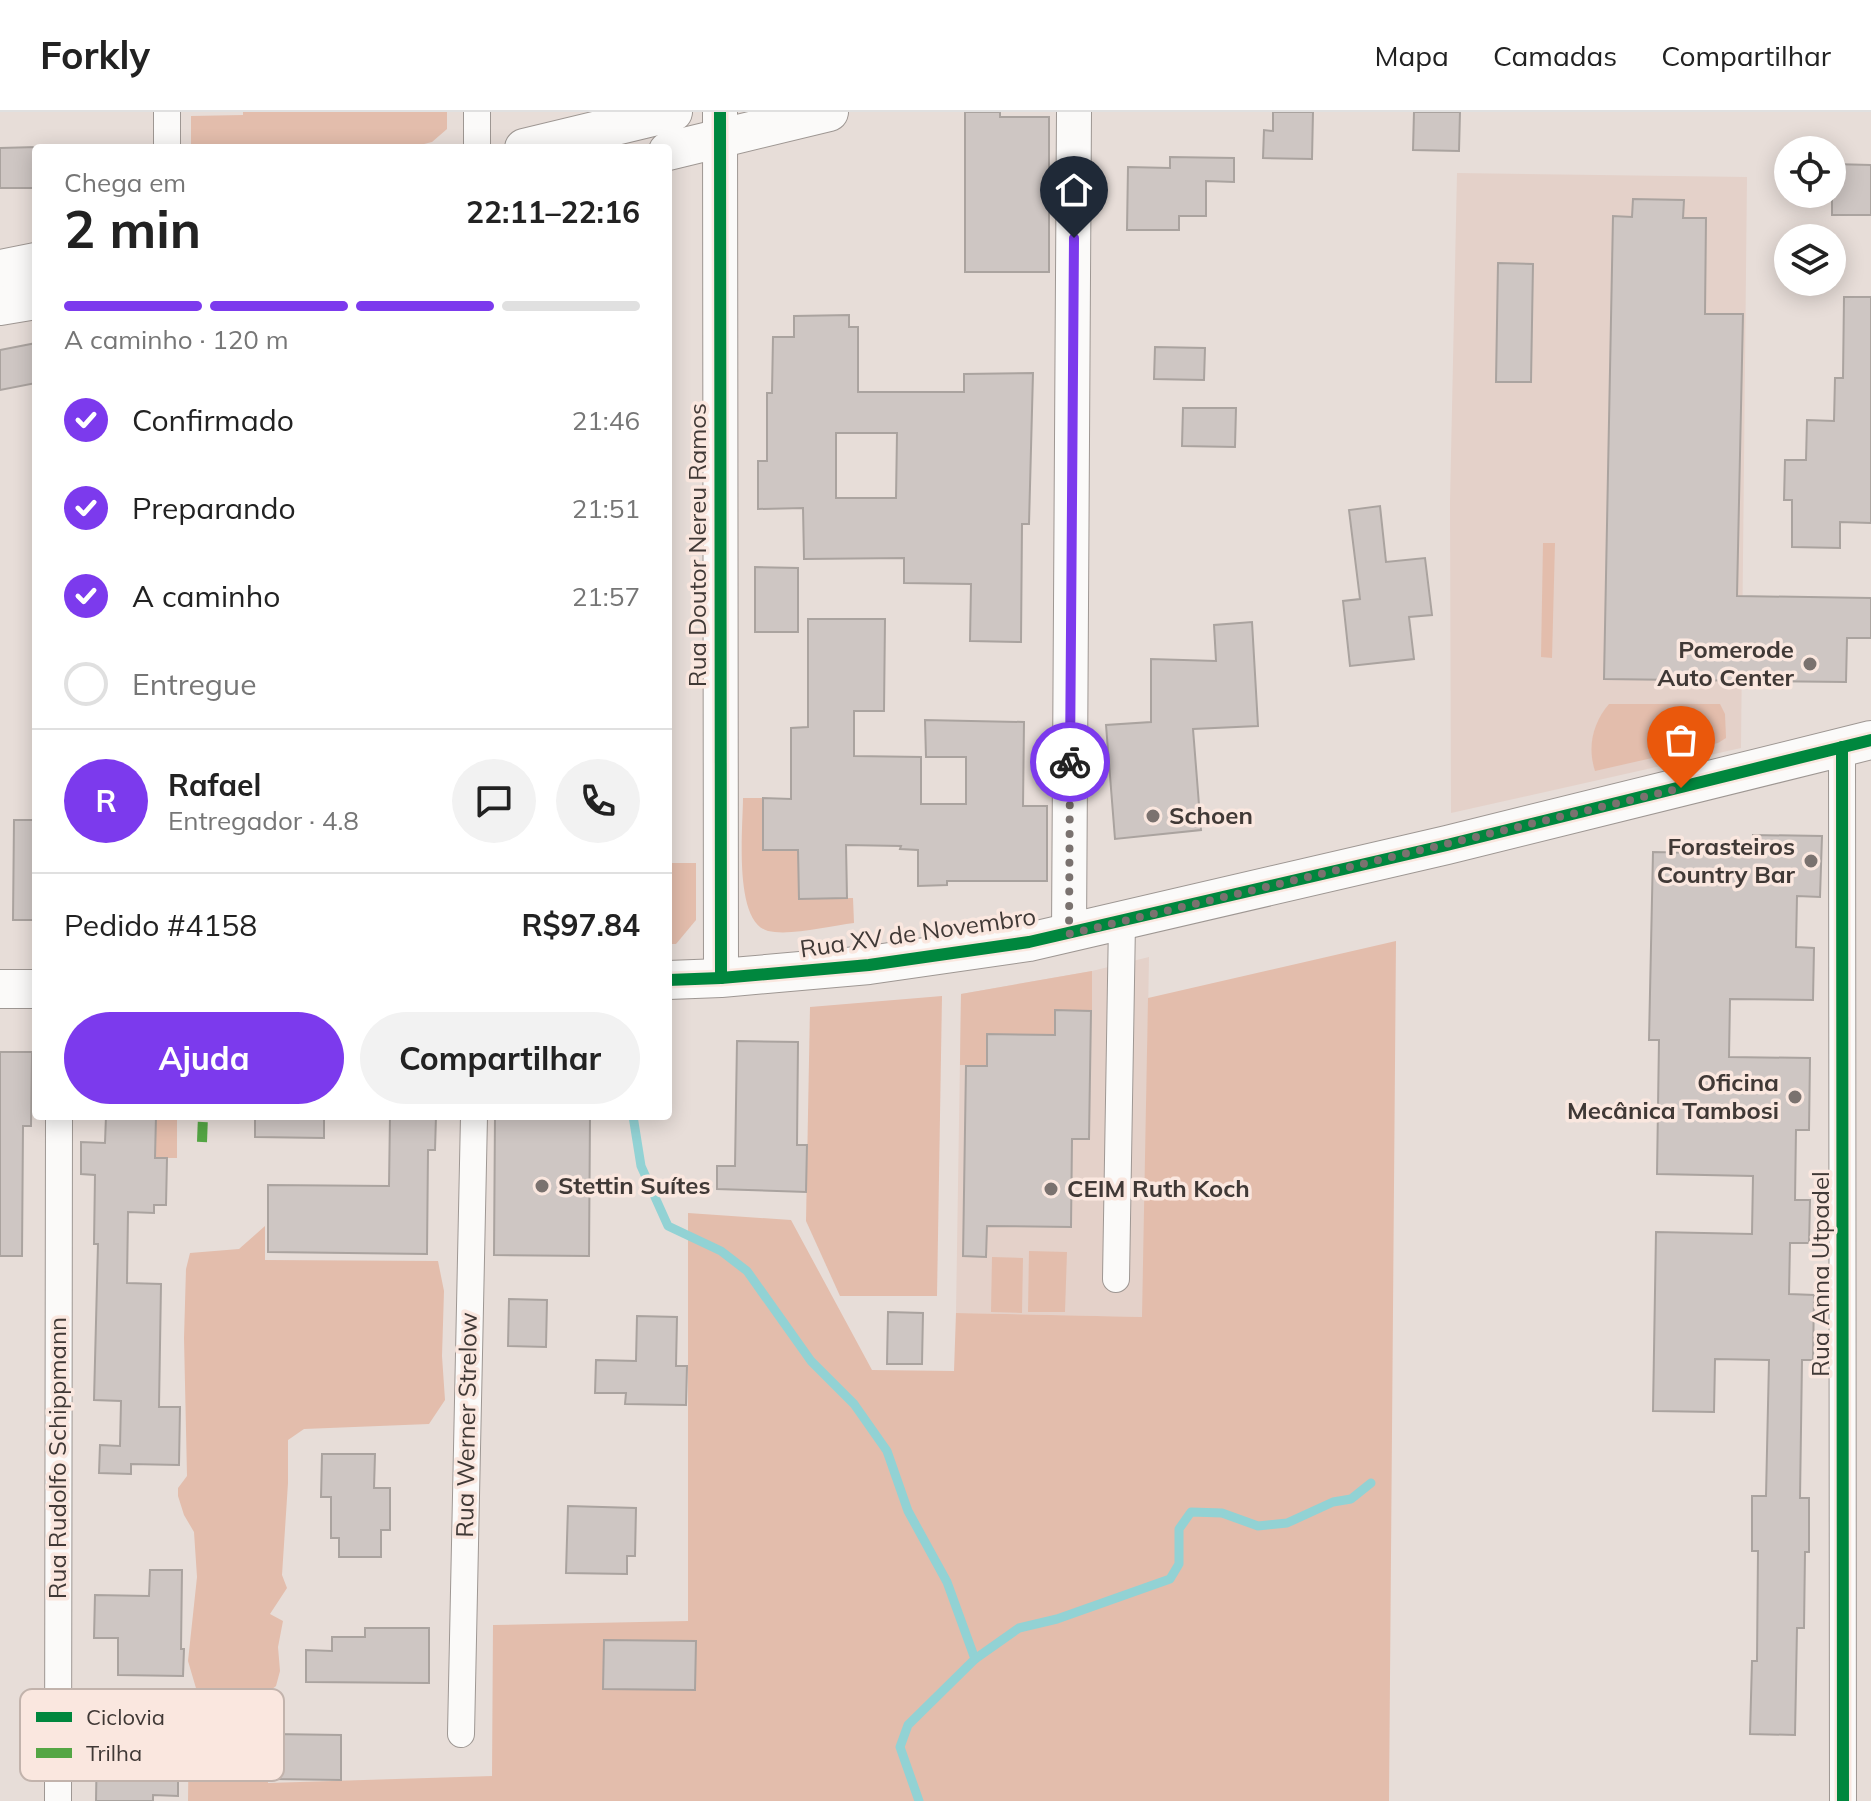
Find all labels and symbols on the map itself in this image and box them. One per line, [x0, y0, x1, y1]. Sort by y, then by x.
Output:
pin [1040, 156, 1108, 238]
street label: Rua Doutor Nereu Ramos [682, 403, 712, 687]
place label: Pomerode Auto Center [1657, 634, 1795, 692]
marker: Pomerode Auto Center [1801, 655, 1819, 673]
pin [1647, 706, 1715, 788]
courier [1030, 722, 1110, 802]
place label: Schoen [1169, 800, 1253, 830]
marker: Schoen [1144, 807, 1162, 825]
place label: Forasteiros Country Bar [1657, 831, 1796, 889]
marker: Forasteiros Country Bar [1802, 852, 1820, 870]
street label: Rua XV de Novembro [798, 901, 1038, 963]
place label: Oficina Mecânica Tambosi [1567, 1067, 1779, 1125]
marker: Oficina Mecânica Tambosi [1786, 1088, 1804, 1106]
place label: Stettin Suítes [558, 1170, 710, 1200]
street label: Rua Anna Utpadel [1805, 1171, 1835, 1377]
place label: CEIM Ruth Koch [1067, 1173, 1250, 1203]
marker: Stettin Suítes [533, 1177, 551, 1195]
marker: CEIM Ruth Koch [1042, 1180, 1060, 1198]
street label: Rua Werner Strelow [449, 1312, 483, 1538]
street label: Rua Rudolfo Schippmann [42, 1317, 72, 1599]
legend [20, 1689, 284, 1781]
text: Ciclovia [86, 1703, 165, 1731]
text: Trilha [86, 1739, 142, 1767]

